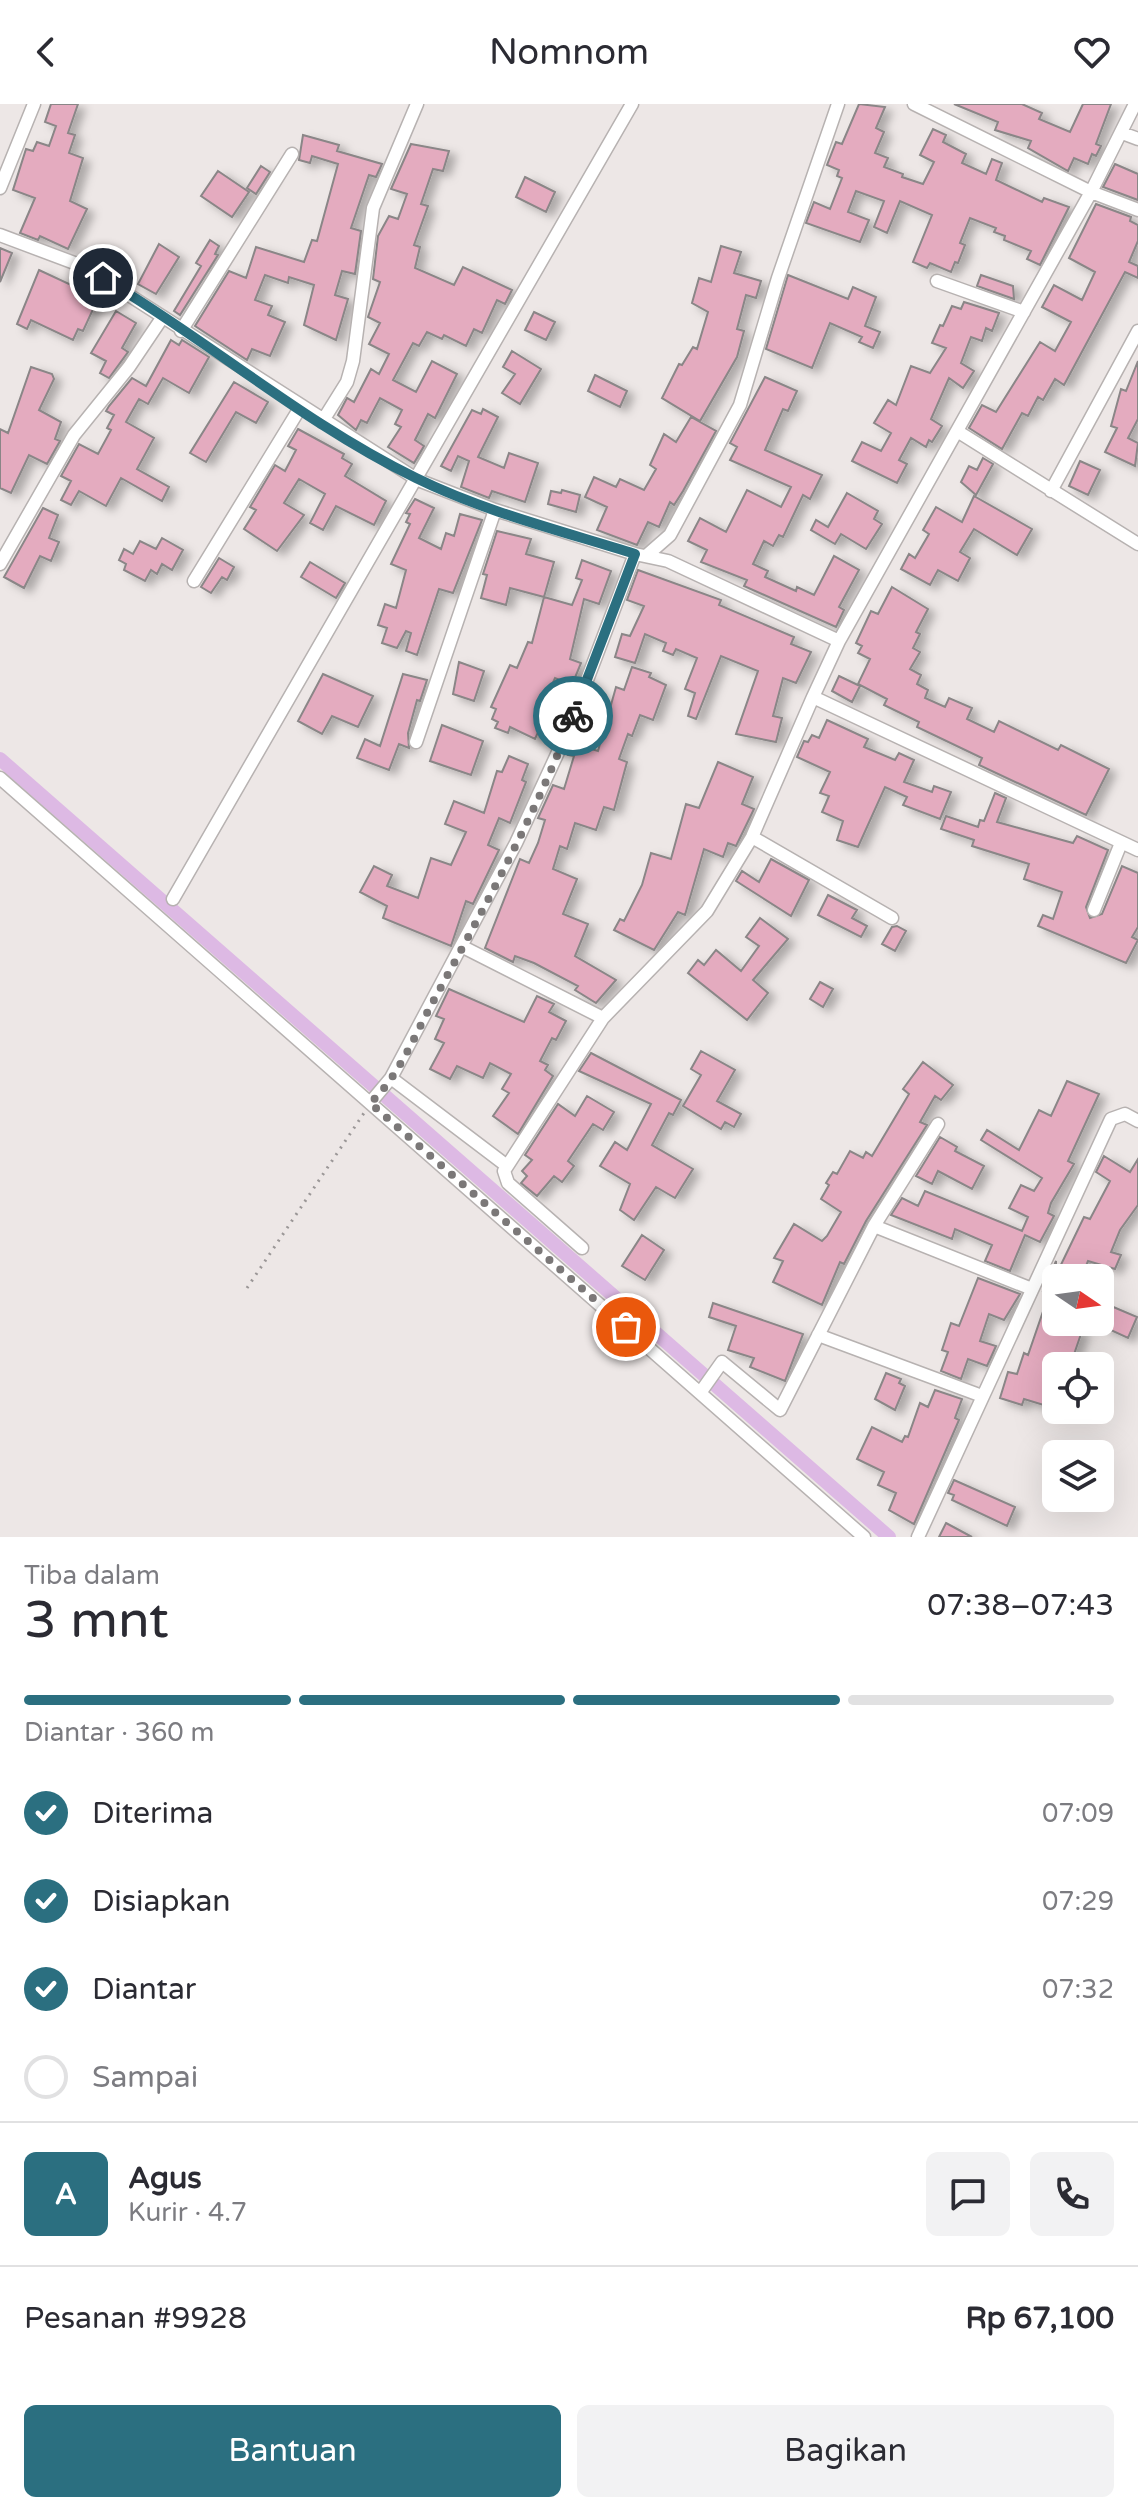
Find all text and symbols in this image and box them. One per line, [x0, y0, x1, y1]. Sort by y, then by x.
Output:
icon: back [24, 30, 68, 74]
icon: heart [1070, 30, 1114, 74]
text: Nomnom [489, 31, 649, 74]
pin [69, 244, 137, 312]
icon: home [81, 256, 125, 300]
courier [533, 676, 613, 756]
icon: bike [551, 694, 595, 738]
north arrow [1042, 1264, 1114, 1336]
map controls [1042, 1264, 1114, 1512]
pin [592, 1293, 660, 1361]
icon: bag [604, 1305, 648, 1349]
button: locate [1042, 1352, 1114, 1424]
button: layers [1042, 1440, 1114, 1512]
text: Tiba dalam [24, 1560, 160, 1591]
text: 07:38–07:43 [927, 1587, 1114, 1624]
text: 3 mnt [24, 1589, 169, 1652]
text: Diantar · 360 m [24, 1717, 214, 1748]
icon: check [24, 1791, 68, 1835]
text: Diterima [92, 1795, 213, 1832]
text: 07:09 [1042, 1798, 1114, 1829]
icon: check [24, 1879, 68, 1923]
text: Disiapkan [92, 1883, 231, 1920]
text: 07:29 [1042, 1886, 1114, 1917]
icon: check [24, 1967, 68, 2011]
text: Diantar [92, 1971, 196, 2008]
text: 07:32 [1042, 1974, 1114, 2005]
text: Sampai [92, 2059, 198, 2096]
button: chat [926, 2152, 1010, 2236]
button: phone [1030, 2152, 1114, 2236]
text: Agus [128, 2160, 202, 2197]
text: A [55, 2176, 77, 2213]
text: Kurir · 4.7 [128, 2197, 247, 2228]
text: Pesanan #9928 [24, 2300, 247, 2337]
text: Rp 67,100 [965, 2300, 1114, 2337]
button: Bantuan [24, 2405, 561, 2497]
button: Bagikan [577, 2405, 1114, 2497]

